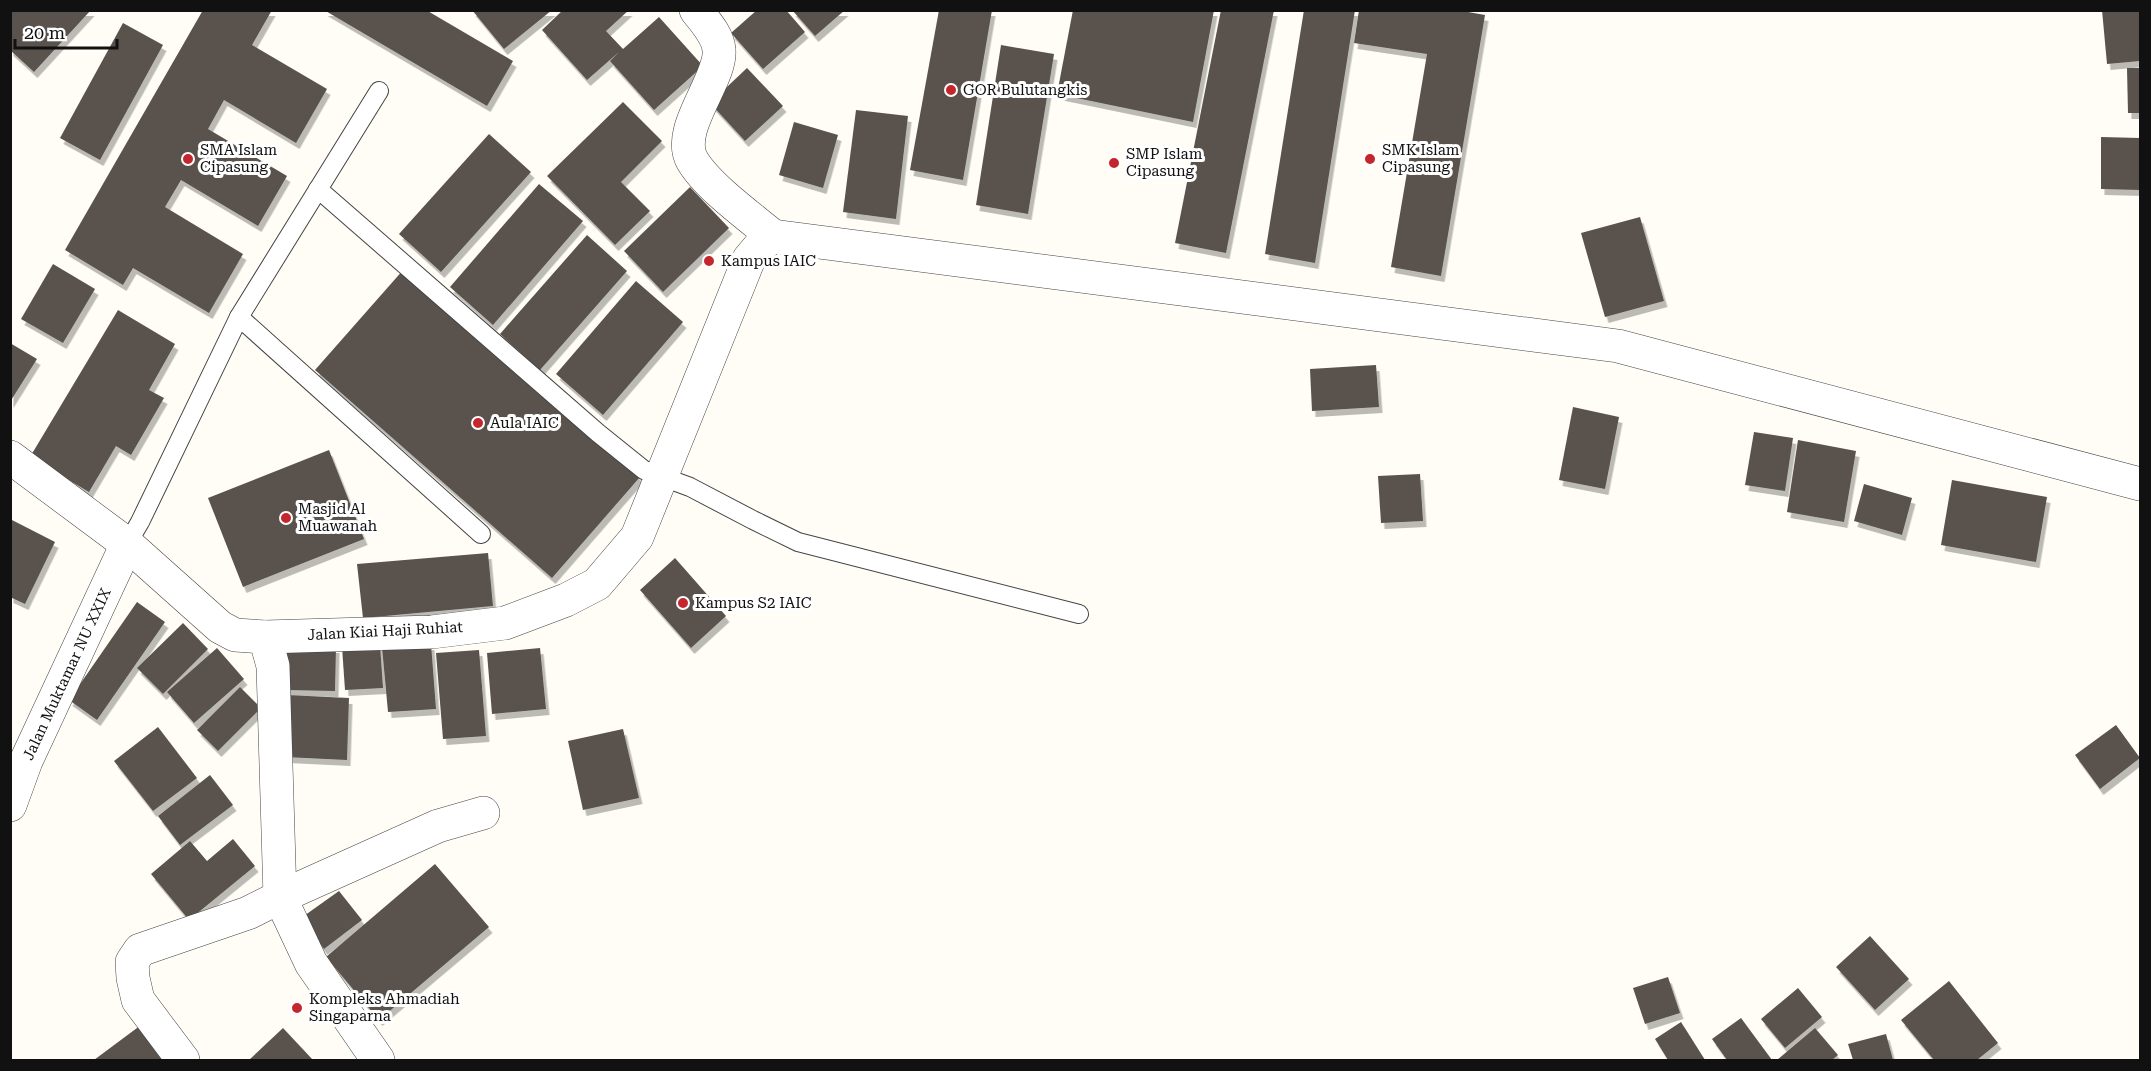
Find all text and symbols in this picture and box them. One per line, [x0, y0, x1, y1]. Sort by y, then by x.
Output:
scale bar [15, 12, 117, 50]
text: 20 m [24, 22, 65, 43]
place label: GOR Bulutangkis [963, 81, 1087, 99]
marker: GOR Bulutangkis [944, 83, 958, 97]
place label: SMA Islam Cipasung [200, 141, 277, 176]
place label: SMK Islam Cipasung [1382, 141, 1460, 176]
place label: SMP Islam Cipasung [1126, 145, 1203, 180]
marker: SMA Islam Cipasung [181, 152, 195, 166]
marker: SMK Islam Cipasung [1363, 152, 1377, 166]
marker: SMP Islam Cipasung [1107, 156, 1121, 170]
place label: Kampus IAIC [721, 252, 816, 270]
marker: Kampus IAIC [702, 254, 716, 268]
place label: Aula IAIC [490, 414, 559, 432]
marker: Aula IAIC [471, 416, 485, 430]
place label: Masjid Al Muawanah [298, 500, 378, 535]
marker: Masjid Al Muawanah [279, 511, 293, 525]
street label: Jalan Muktamar NU XXIX [19, 585, 115, 763]
place label: Kampus S2 IAIC [695, 594, 812, 612]
marker: Kampus S2 IAIC [676, 596, 690, 610]
street label: Jalan Kiai Haji Ruhiat [307, 618, 464, 644]
place label: Kompleks Ahmadiah Singaparna [309, 990, 460, 1025]
marker: Kompleks Ahmadiah Singaparna [290, 1001, 304, 1015]

